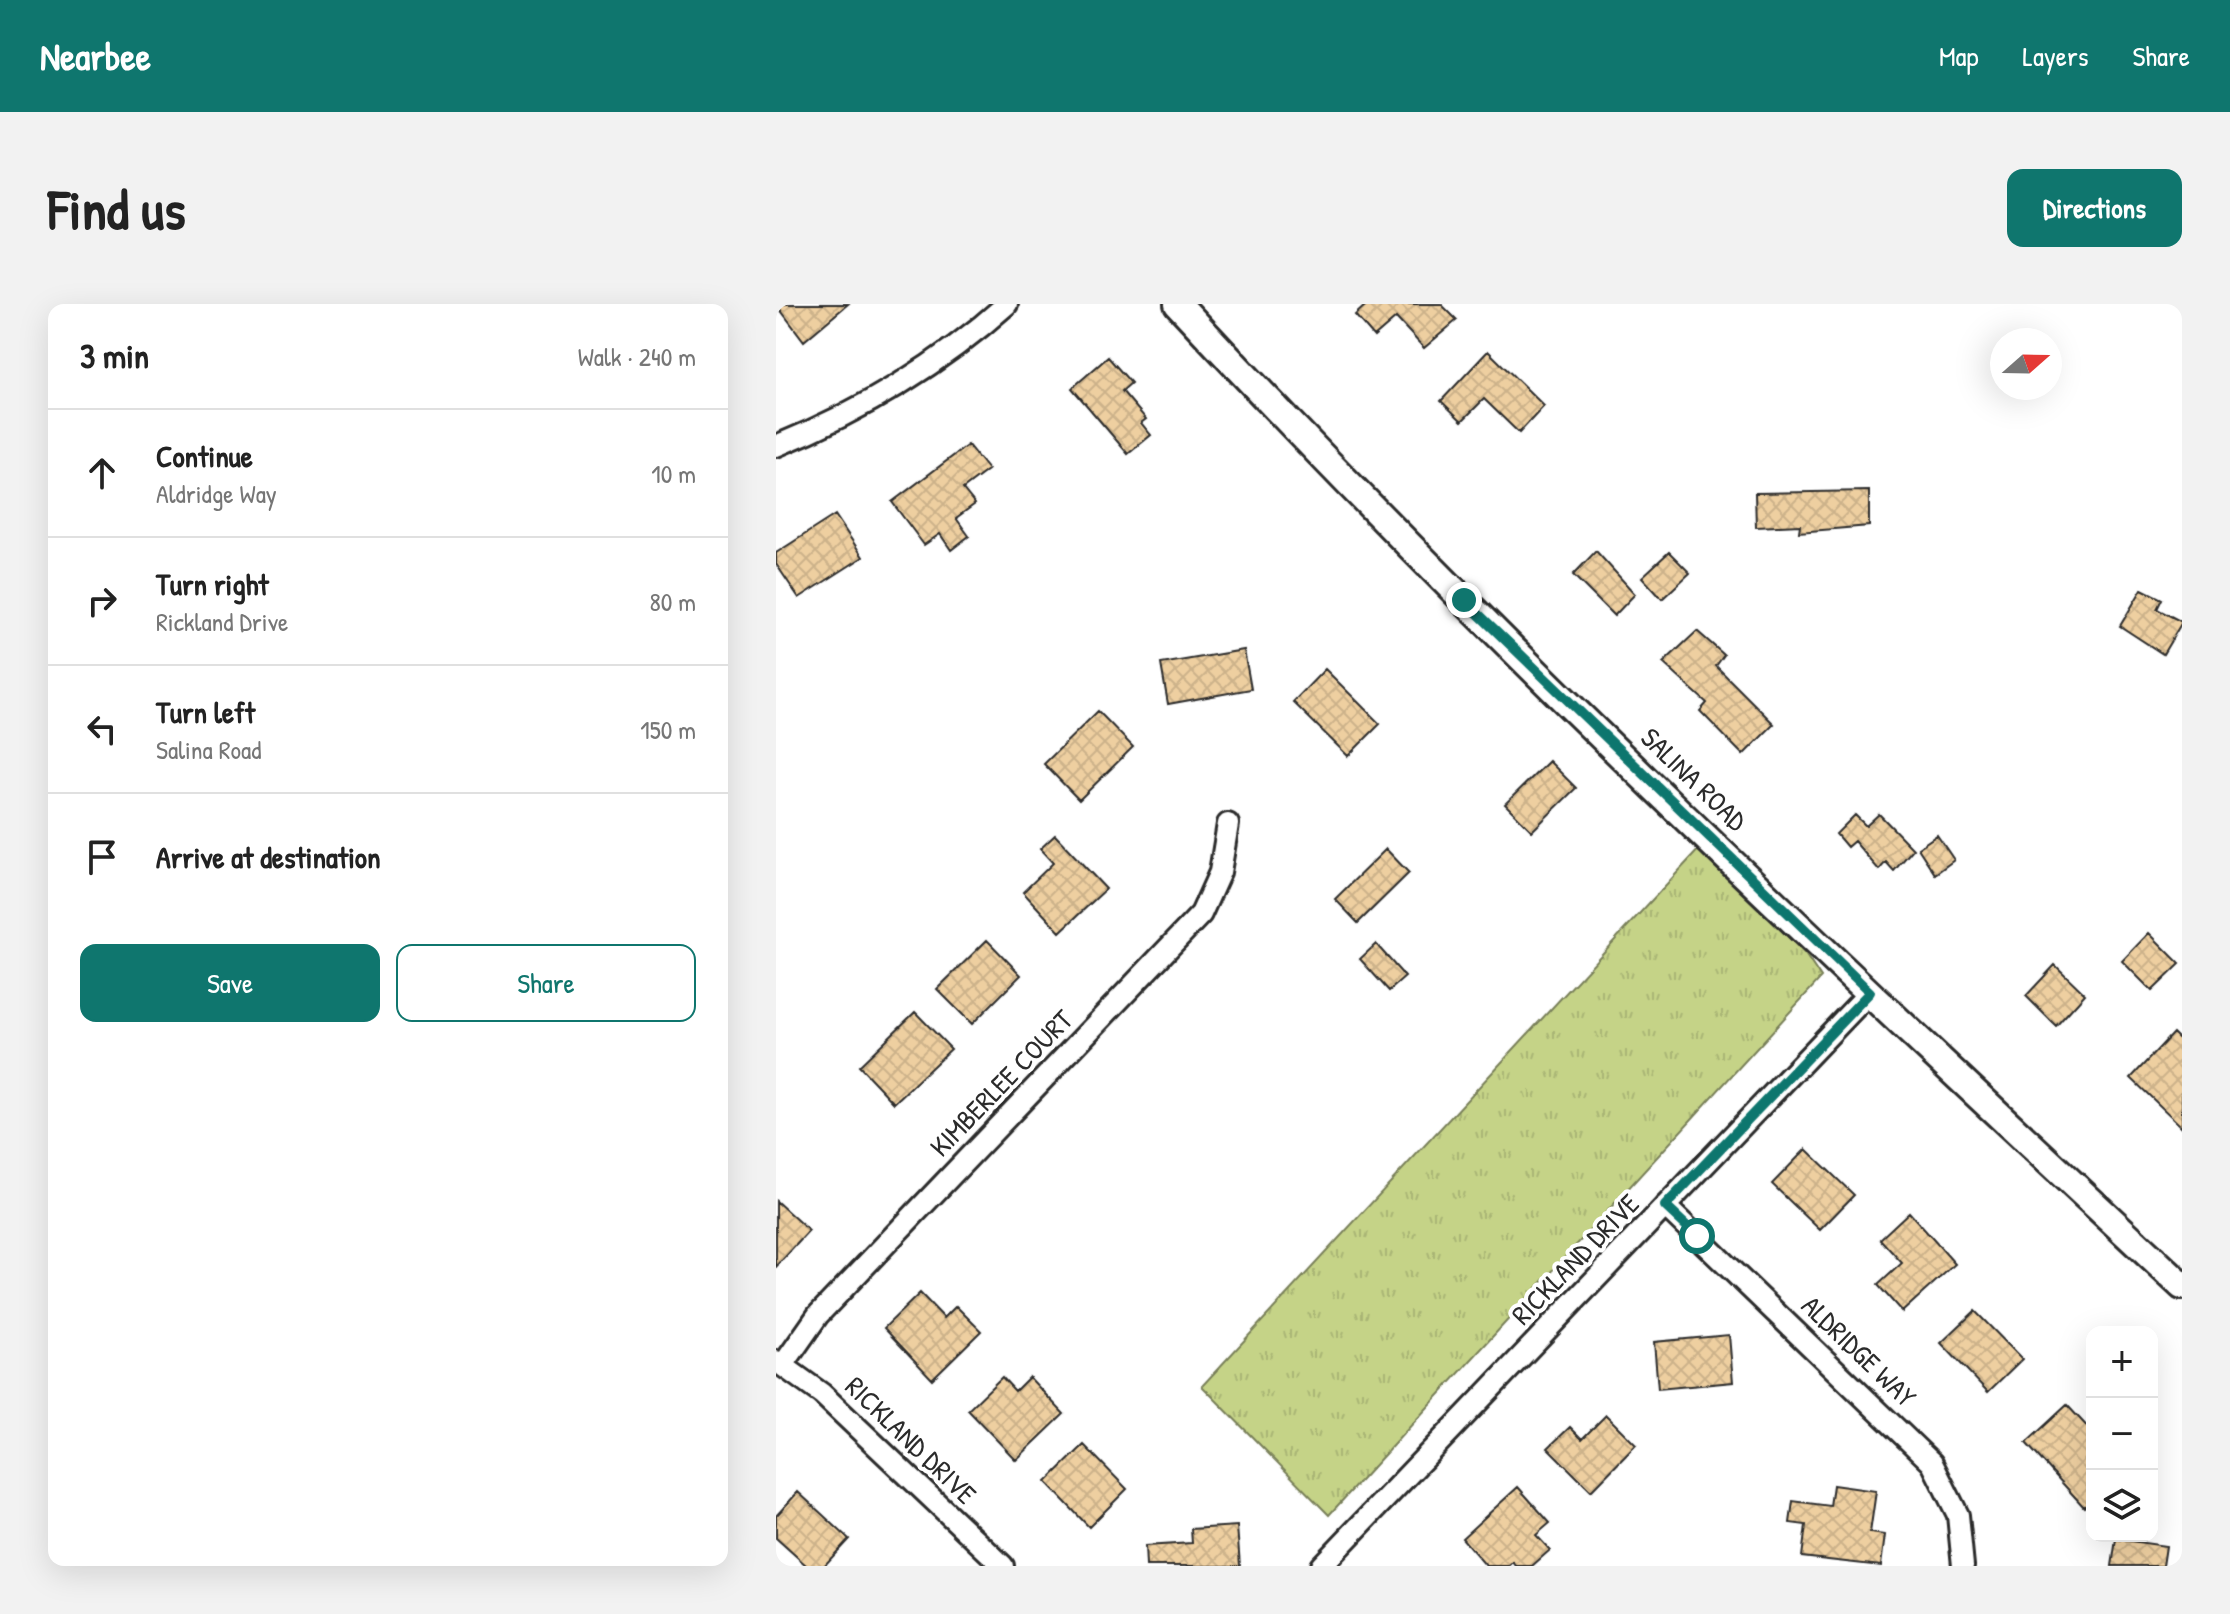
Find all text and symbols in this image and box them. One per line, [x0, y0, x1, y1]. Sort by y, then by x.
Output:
text: Nearbee [40, 30, 151, 82]
text: Map [1939, 37, 1979, 75]
text: Layers [2023, 37, 2088, 75]
text: Share [2132, 37, 2190, 75]
button: Directions [2007, 169, 2182, 247]
text: Find us [48, 171, 186, 246]
north arrow [1990, 328, 2062, 400]
text: 3 min [80, 333, 149, 379]
text: Walk · 240 m [578, 339, 696, 374]
text: Continue [156, 436, 253, 476]
icon: ahead [80, 451, 124, 495]
text: 10 m [651, 456, 696, 491]
text: Aldridge Way [156, 476, 277, 511]
text: Turn right [156, 564, 269, 604]
icon: right [80, 579, 124, 623]
route end [1446, 582, 1482, 618]
text: 80 m [649, 584, 696, 619]
text: Rickland Drive [156, 604, 288, 639]
text: Turn left [156, 692, 255, 732]
icon: left [80, 707, 124, 751]
text: 150 m [640, 712, 696, 747]
street label: SALINA ROAD [1633, 719, 1756, 840]
text: Salina Road [156, 732, 261, 767]
icon: arrive [80, 835, 124, 879]
text: Arrive at destination [156, 837, 381, 877]
button: Save [80, 944, 380, 1022]
button: Share [396, 944, 696, 1022]
street label: KIMBERLEE COURT [921, 1000, 1082, 1165]
street label: RICKLAND DRIVE [1503, 1185, 1647, 1333]
route start [1679, 1218, 1715, 1254]
street label: ALDRIDGE WAY [1793, 1287, 1925, 1416]
map controls [2086, 1326, 2158, 1542]
button: + [2086, 1326, 2158, 1398]
street label: RICKLAND DRIVE [837, 1368, 985, 1512]
button: − [2086, 1398, 2158, 1470]
button: layers [2086, 1470, 2158, 1542]

